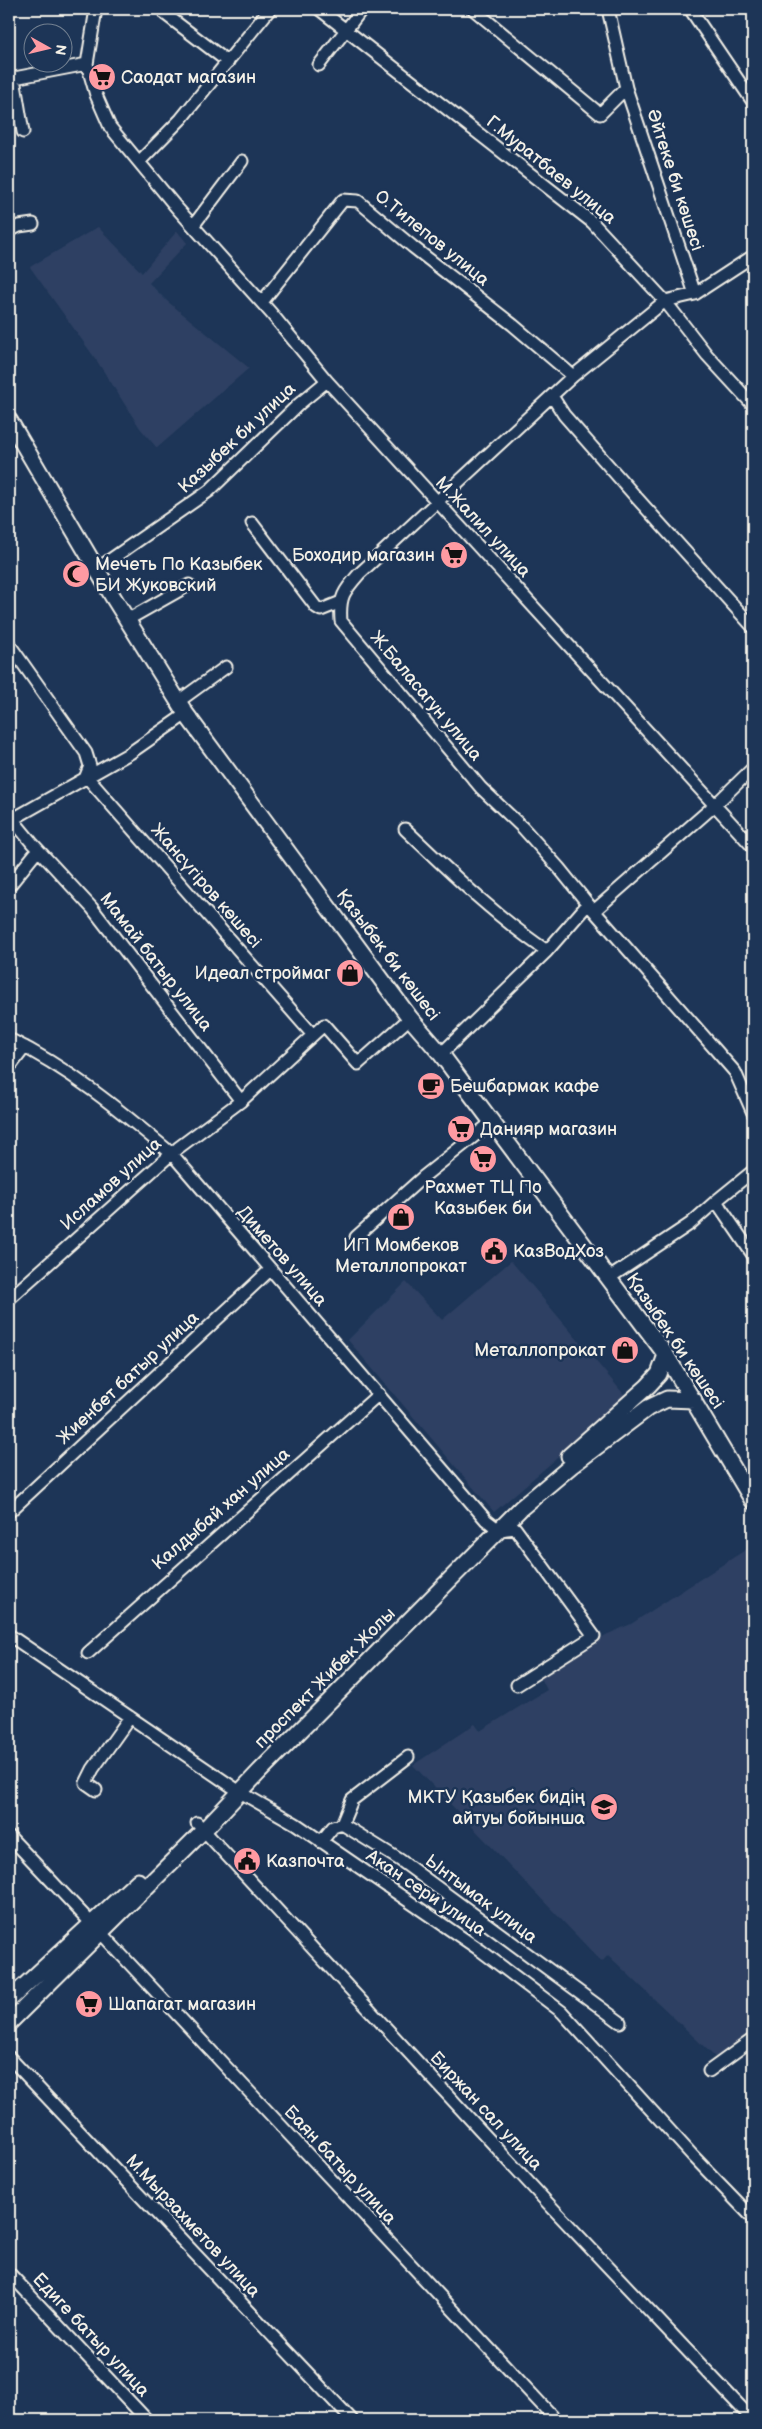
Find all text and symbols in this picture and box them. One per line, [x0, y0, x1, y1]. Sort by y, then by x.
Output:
north arrow [22, 22, 72, 72]
text: N [51, 43, 70, 56]
supermarket icon: Саодат магазин [87, 62, 117, 92]
place label: Саодат магазин [121, 67, 256, 88]
street label: Әйтеке би көшесі [642, 107, 708, 253]
street label: Г.Муратбаев улица [482, 111, 620, 229]
street label: О.Тилепов улица [371, 185, 494, 291]
street label: Казыбек би улица [174, 378, 300, 498]
street label: М.Жалил улица [431, 472, 535, 582]
supermarket icon: Боходир магазин [439, 540, 469, 570]
place label: Боходир магазин [292, 545, 435, 566]
place label: Мечеть По Казыбек БИ Жуковский [95, 554, 263, 596]
mosque icon: Мечеть По Казыбек БИ Жуковский [61, 559, 91, 589]
street label: Ж.Баласагун улица [366, 627, 487, 765]
street label: Жансүгіров көшесі [146, 820, 266, 952]
street label: Қазыбек би көшесі [332, 885, 444, 1025]
street label: Мамай батыр улица [95, 889, 217, 1036]
shop icon: Идеал строймаг [335, 958, 365, 988]
place label: Идеал строймаг [194, 963, 331, 984]
cafe icon: Бешбармак кафе [416, 1071, 446, 1101]
place label: Бешбармак кафе [450, 1076, 599, 1097]
supermarket icon: Данияр магазин [446, 1114, 476, 1144]
place label: Данияр магазин [480, 1119, 617, 1140]
street label: Исламов улица [56, 1133, 166, 1235]
supermarket icon: Рахмет ТЦ По Казыбек би [468, 1144, 498, 1174]
place label: Рахмет ТЦ По Казыбек би [424, 1177, 542, 1219]
street label: Диметов улица [233, 1201, 332, 1311]
shop icon: ИП Момбеков Металлопрокат [386, 1202, 416, 1232]
place label: ИП Момбеков Металлопрокат [335, 1235, 468, 1277]
public building icon: КазВодХоз [479, 1236, 509, 1266]
place label: КазВодХоз [513, 1241, 604, 1262]
street label: Қазыбек би көшесі [622, 1269, 728, 1413]
street label: Жиенбет батыр улица [53, 1307, 203, 1449]
shop icon: Металлопрокат [610, 1335, 640, 1365]
place label: Металлопрокат [474, 1340, 607, 1361]
street label: Калдыбай хан улица [148, 1443, 294, 1574]
street label: проспект Жибек Жолы [250, 1603, 400, 1753]
place label: МКТУ Қазыбек бидің айтуы бойынша [408, 1787, 586, 1829]
school or university icon: МКТУ Қазыбек бидің айтуы бойынша [589, 1792, 619, 1822]
street label: Акан сери улица [361, 1845, 490, 1941]
public building icon: Казпочта [232, 1846, 262, 1876]
street label: Ынтымак улица [421, 1850, 541, 1948]
place label: Казпочта [266, 1851, 345, 1872]
supermarket icon: Шапагат магазин [74, 1989, 104, 2019]
place label: Шапагат магазин [108, 1994, 256, 2015]
street label: Биржан сал улица [426, 2047, 547, 2175]
street label: Баян батыр улица [280, 2101, 401, 2229]
street label: М.Мырзахметов улица [121, 2150, 265, 2302]
street label: Едиге батыр улица [28, 2269, 154, 2401]

